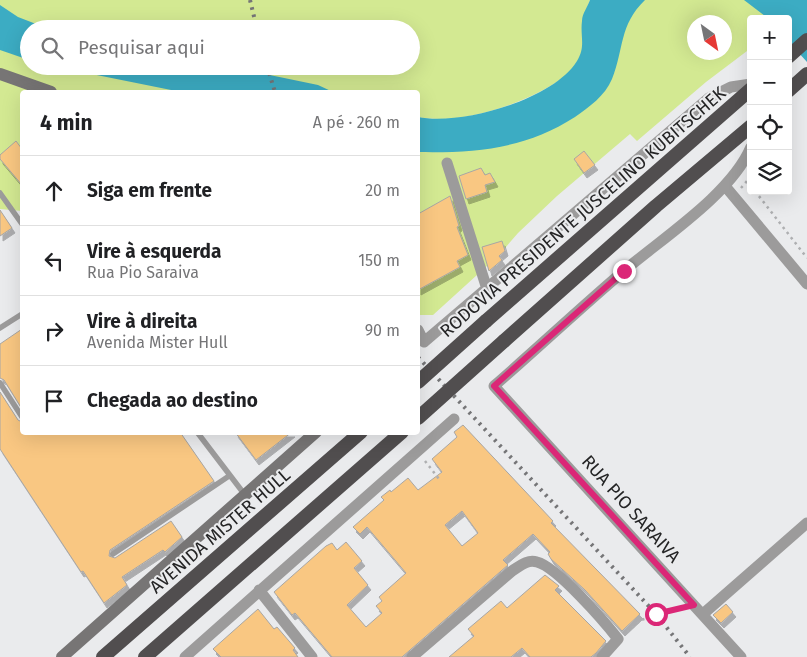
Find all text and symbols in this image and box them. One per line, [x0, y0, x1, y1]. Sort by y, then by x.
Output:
north arrow [687, 15, 732, 60]
map controls [747, 15, 792, 195]
button: + [747, 15, 792, 60]
search box [20, 20, 420, 75]
icon: search [38, 34, 66, 62]
text: Pesquisar aqui [78, 36, 205, 59]
button: − [747, 60, 792, 105]
street label: RODOVIA PRESIDENTE JUSCELINO KUBITSCHEK [436, 82, 731, 342]
button: locate [747, 105, 792, 150]
text: 4 min [40, 110, 93, 136]
text: A pé · 260 m [313, 113, 400, 132]
button: layers [747, 150, 792, 195]
icon: ahead [40, 177, 68, 205]
text: Siga em frente [87, 179, 212, 202]
text: 20 m [365, 181, 400, 200]
text: Vire à esquerda [87, 240, 221, 263]
icon: left [40, 247, 68, 275]
text: 150 m [358, 251, 400, 270]
route end [613, 260, 636, 283]
text: Rua Pio Saraiva [87, 263, 199, 282]
text: Vire à direita [87, 310, 197, 333]
icon: right [40, 317, 68, 345]
text: 90 m [365, 321, 400, 340]
text: Avenida Mister Hull [87, 333, 228, 352]
icon: arrive [40, 387, 68, 415]
text: Chegada ao destino [87, 389, 258, 412]
street label: RUA PIO SARAIVA [577, 451, 686, 568]
street label: AVENIDA MISTER HULL [145, 464, 295, 598]
route start [645, 603, 668, 626]

